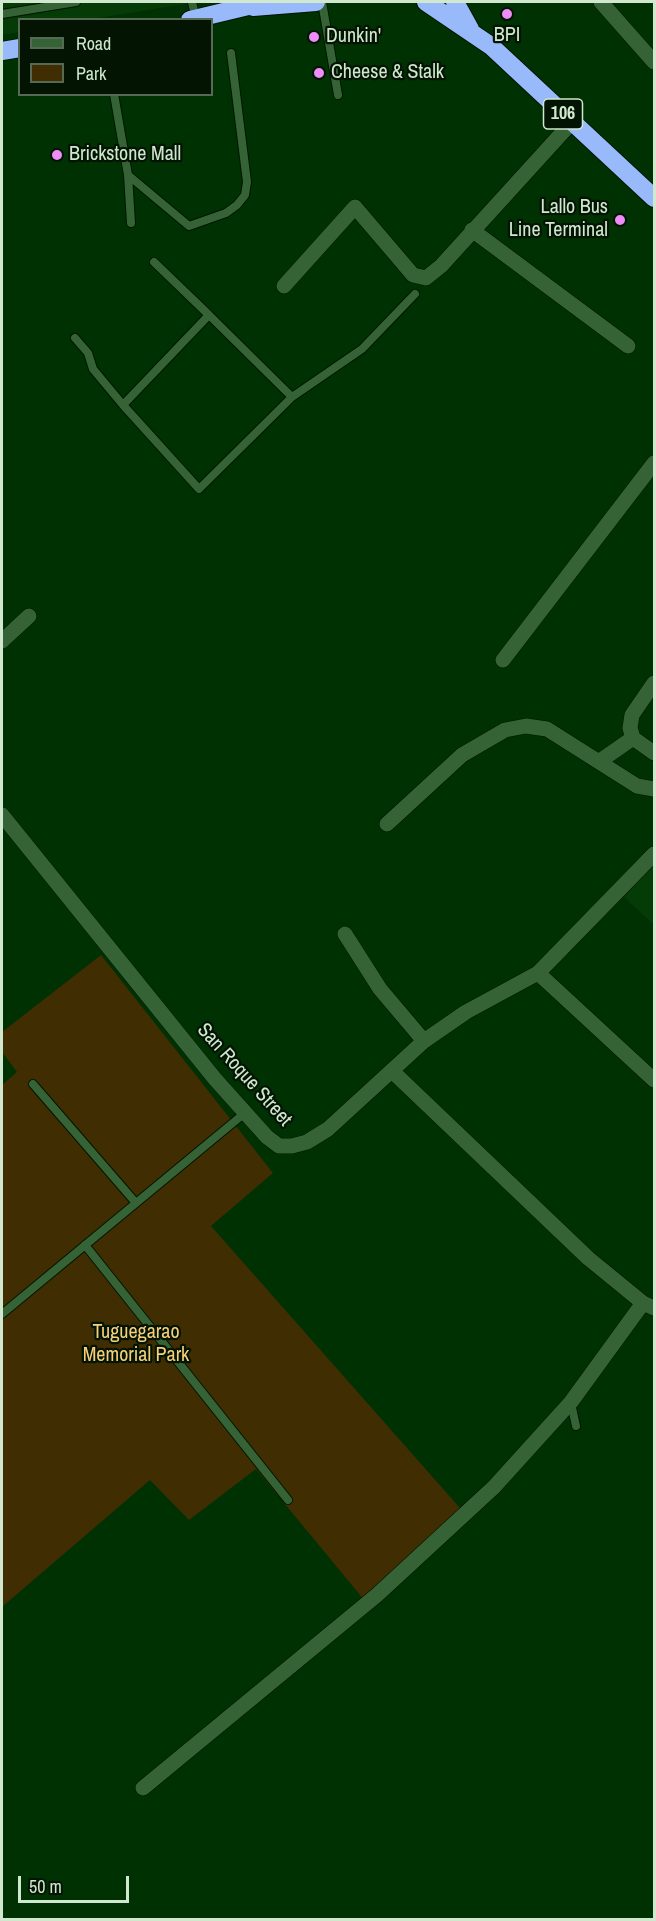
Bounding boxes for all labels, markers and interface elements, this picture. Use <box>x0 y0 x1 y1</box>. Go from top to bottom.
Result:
marker: BPI <box>500 7 514 21</box>
legend <box>18 18 213 96</box>
place label: BPI <box>494 24 520 48</box>
place label: Dunkin' <box>326 25 381 49</box>
marker: Dunkin' <box>307 30 321 44</box>
text: Road <box>76 31 111 56</box>
text: Park <box>76 61 106 86</box>
place label: Cheese & Stalk <box>331 61 444 85</box>
marker: Cheese & Stalk <box>312 66 326 80</box>
road number: 106 <box>544 99 582 129</box>
place label: Brickstone Mall <box>69 143 181 167</box>
marker: Brickstone Mall <box>50 148 64 162</box>
place label: Lallo Bus Line Terminal <box>509 196 608 243</box>
marker: Lallo Bus Line Terminal <box>613 213 627 227</box>
street label: San Roque Street <box>191 1019 297 1131</box>
park label: Tuguegarao Memorial Park <box>83 1321 189 1368</box>
scale bar <box>21 1864 132 1902</box>
text: 50 m <box>29 1874 62 1899</box>

